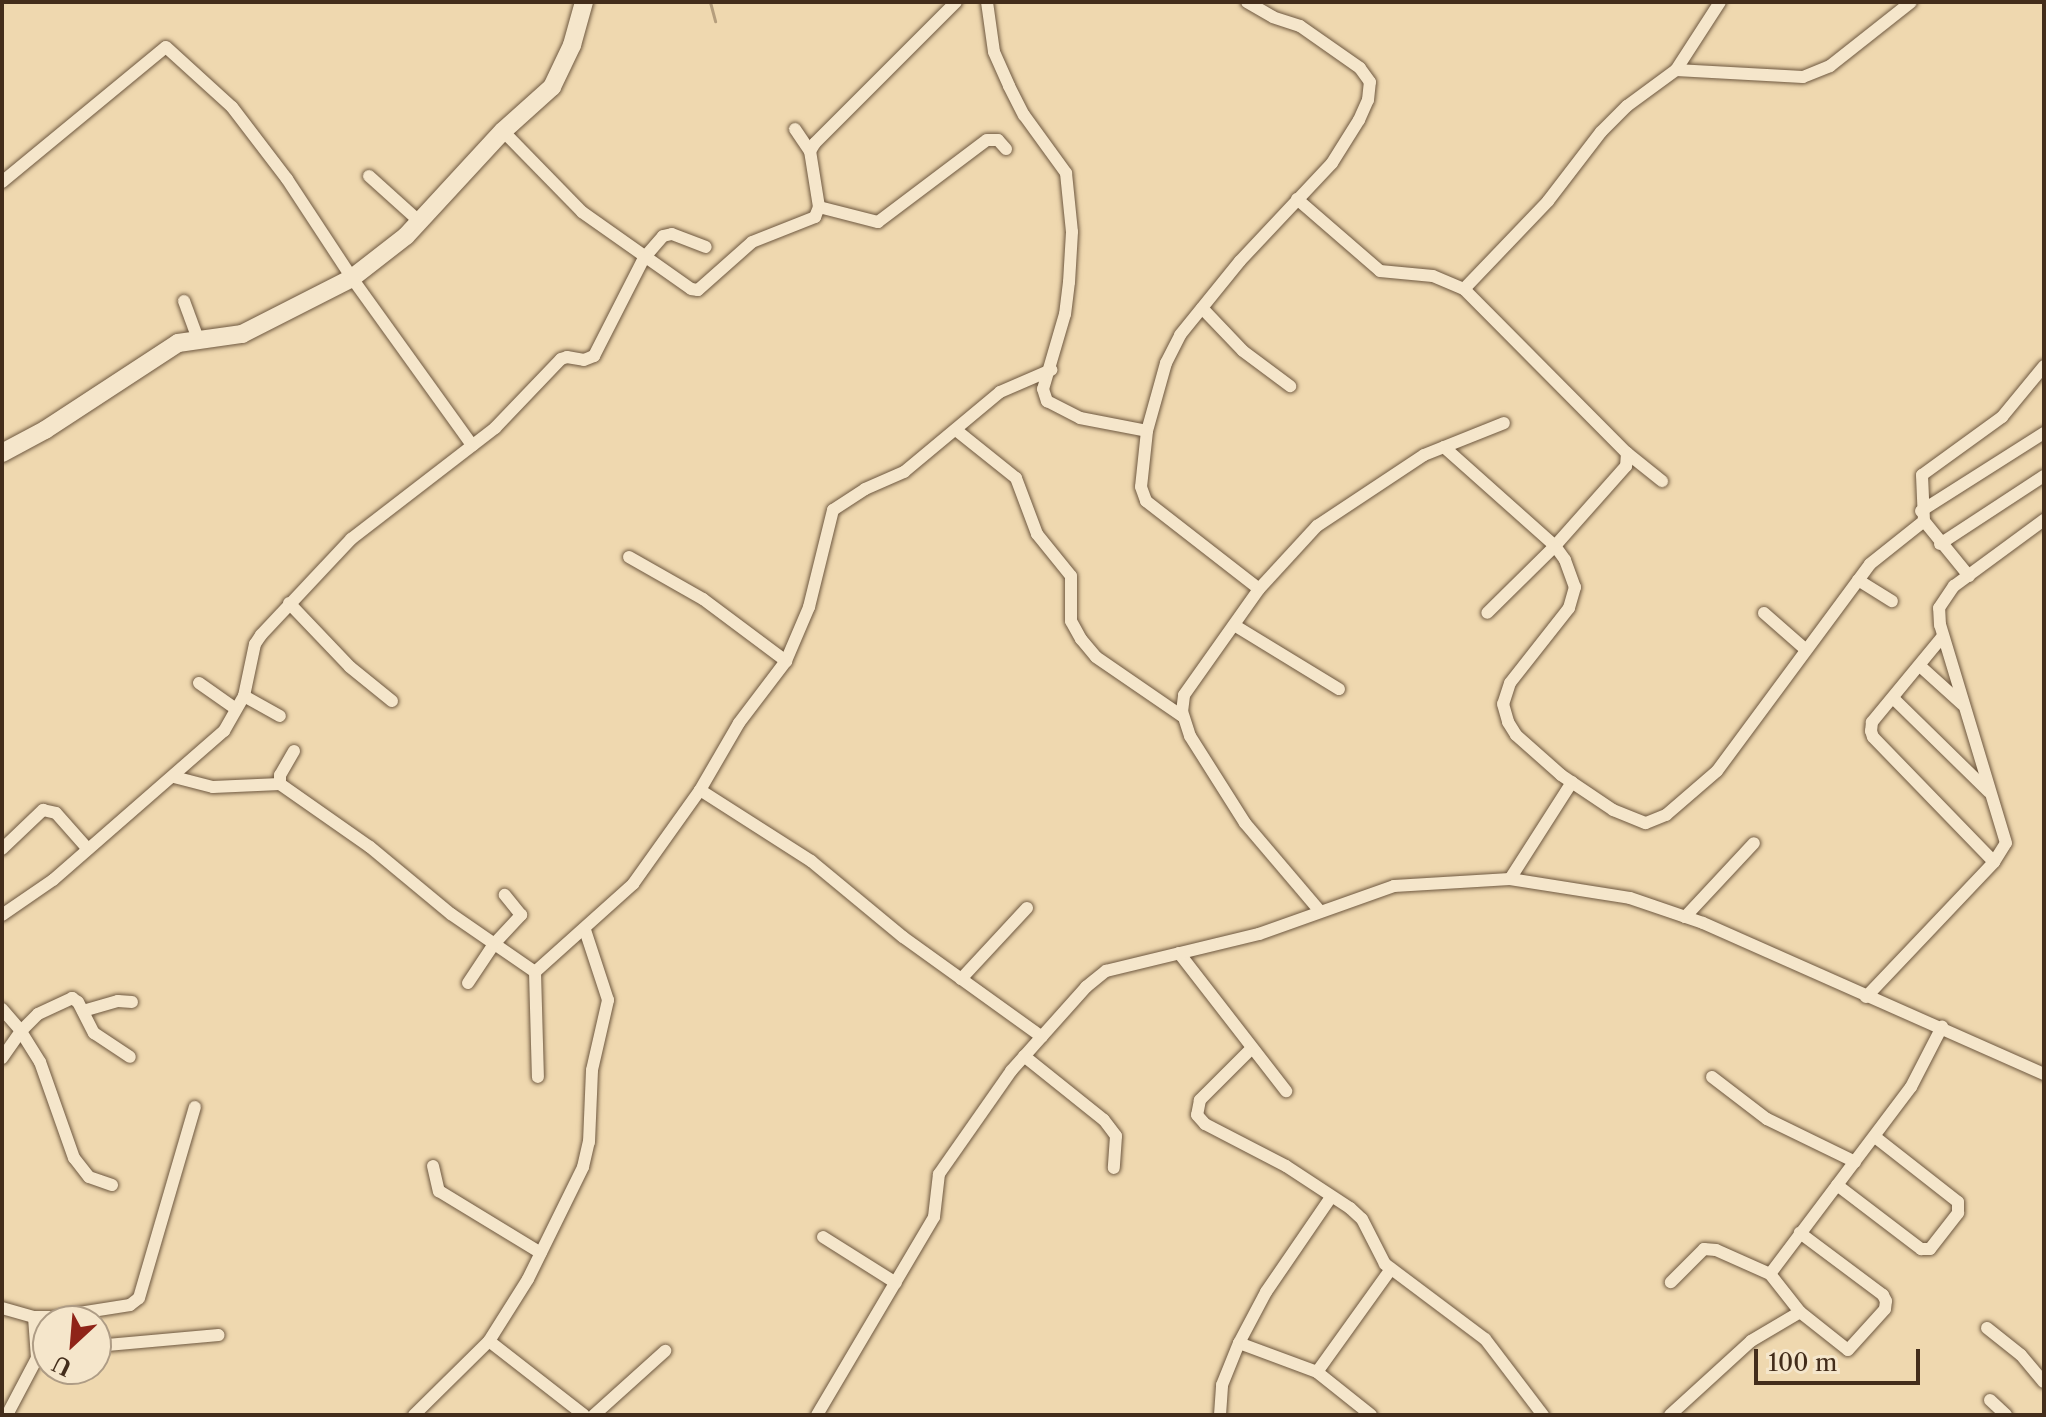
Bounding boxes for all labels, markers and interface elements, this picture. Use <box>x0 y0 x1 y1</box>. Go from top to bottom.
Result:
north arrow <box>32 1305 112 1385</box>
scale bar <box>1758 1333 1924 1383</box>
text: 100 m <box>1768 1348 1837 1377</box>
text: U <box>48 1349 76 1381</box>

